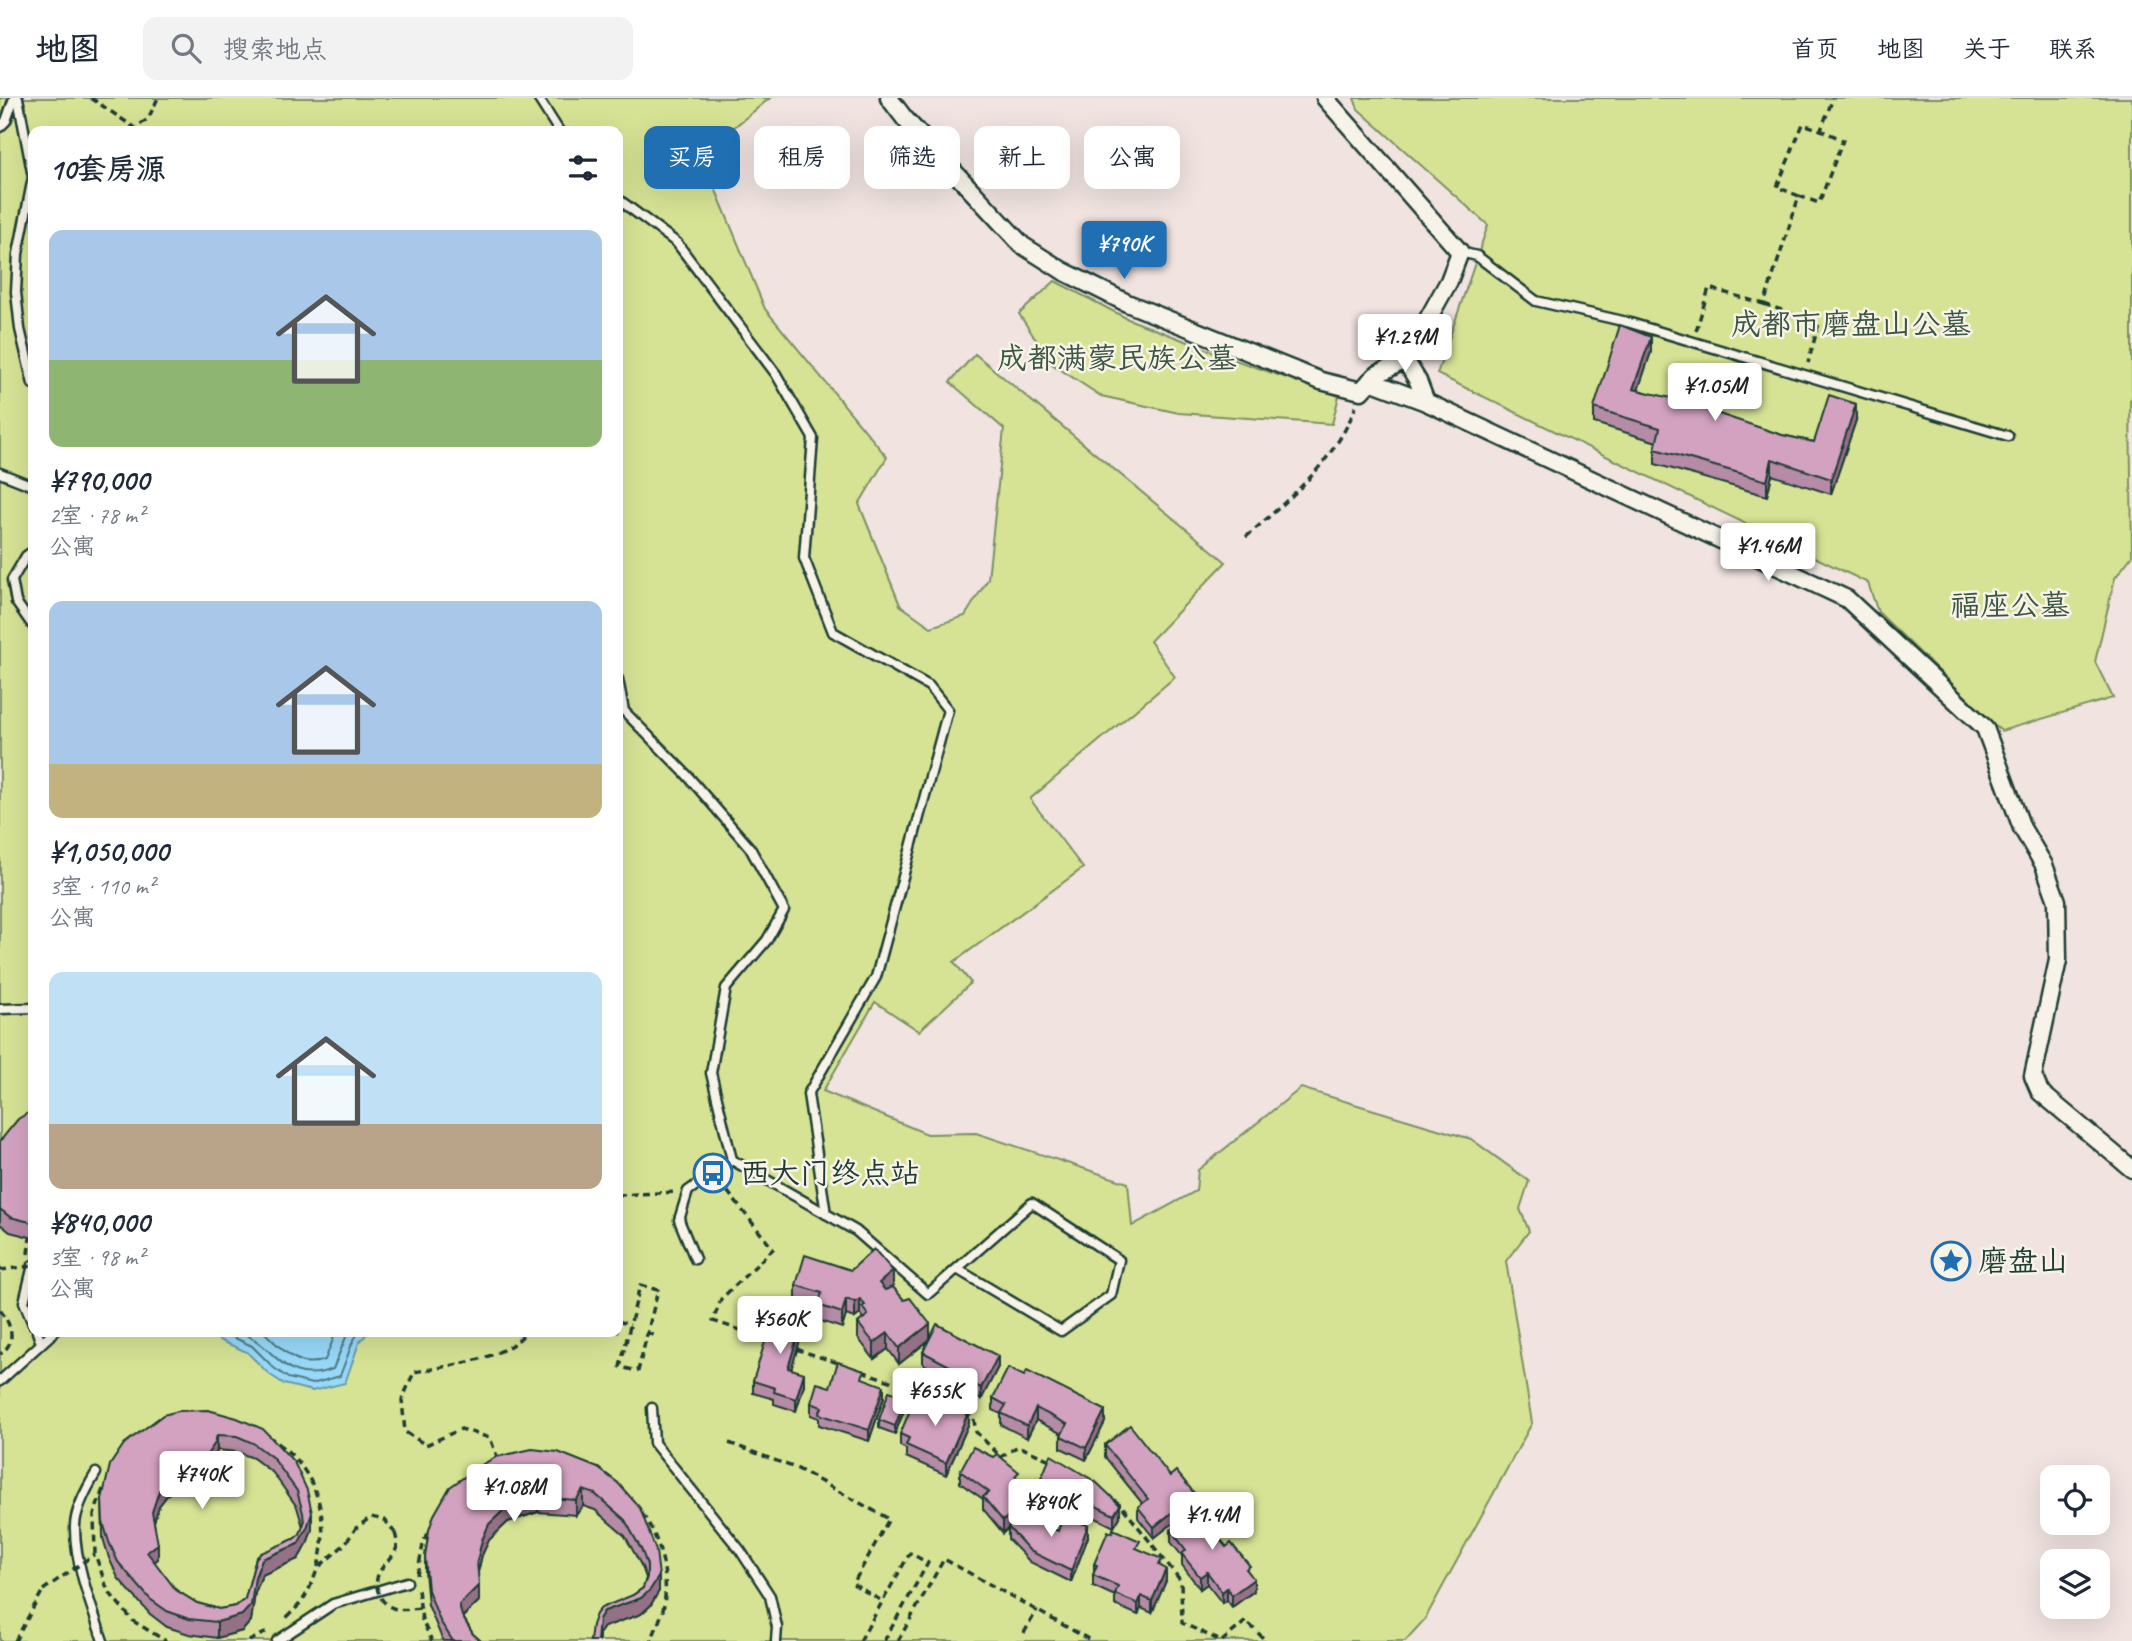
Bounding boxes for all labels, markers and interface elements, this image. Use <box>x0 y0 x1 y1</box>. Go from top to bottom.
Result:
search box <box>143 17 633 80</box>
text: 地图 <box>35 28 101 70</box>
icon: search <box>167 29 205 67</box>
text: 搜索地点 <box>223 33 327 66</box>
text: 首页 <box>1791 34 1839 64</box>
text: 地图 <box>1877 34 1925 64</box>
text: 关于 <box>1963 34 2011 64</box>
text: 联系 <box>2049 34 2097 64</box>
chip: 买房 <box>644 126 740 189</box>
chip: 租房 <box>754 126 850 189</box>
chip: 筛选 <box>864 126 960 189</box>
chip: 新上 <box>974 126 1070 189</box>
chip: 公寓 <box>1084 126 1180 189</box>
icon: filters <box>564 149 602 187</box>
text: 10套房源 <box>49 150 166 188</box>
pin: ¥790K <box>1075 222 1173 281</box>
text: ¥790K <box>1098 229 1150 258</box>
icon: home <box>263 276 389 402</box>
park label: 成都市磨盘山公墓 <box>1731 305 1971 343</box>
pin: ¥1.29M <box>1348 314 1462 374</box>
text: ¥1.29M <box>1374 322 1436 351</box>
park label: 成都满蒙民族公墓 <box>997 339 1237 377</box>
pin: ¥1.05M <box>1658 364 1772 423</box>
text: ¥1.05M <box>1684 371 1746 400</box>
text: ¥790,000 <box>49 461 149 499</box>
text: 2室 · 78 m² <box>49 501 144 530</box>
pin: ¥1.46M <box>1711 524 1825 583</box>
text: ¥1.46M <box>1736 531 1800 560</box>
text: 公寓 <box>49 532 95 561</box>
park label: 福座公墓 <box>1950 586 2070 624</box>
icon: home <box>263 647 389 773</box>
text: ¥1,050,000 <box>49 832 168 870</box>
text: 3室 · 110 m² <box>49 872 155 901</box>
text: 公寓 <box>49 903 95 932</box>
icon: home <box>263 1018 389 1144</box>
bus stop icon: 西大门终点站 <box>692 1152 734 1194</box>
place label: 西大门终点站 <box>740 1154 920 1192</box>
text: ¥840,000 <box>49 1203 149 1241</box>
place icon: 磨盘山 <box>1930 1240 1972 1282</box>
place label: 磨盘山 <box>1978 1242 2068 1280</box>
text: 3室 · 98 m² <box>49 1243 144 1272</box>
text: 公寓 <box>49 1274 95 1303</box>
pin: ¥560K <box>731 1296 829 1356</box>
text: ¥560K <box>753 1304 807 1333</box>
pin: ¥655K <box>886 1368 984 1428</box>
text: ¥655K <box>909 1376 961 1405</box>
pin: ¥740K <box>153 1452 251 1511</box>
text: ¥740K <box>176 1459 229 1488</box>
pin: ¥1.08M <box>457 1464 571 1524</box>
map controls <box>2040 1465 2110 1619</box>
button: locate <box>2040 1465 2110 1535</box>
text: ¥1.08M <box>483 1472 545 1501</box>
pin: ¥840K <box>1002 1480 1100 1539</box>
text: ¥840K <box>1024 1487 1078 1516</box>
pin: ¥1.4M <box>1163 1492 1261 1552</box>
text: ¥1.4M <box>1186 1500 1238 1529</box>
button: layers <box>2040 1549 2110 1619</box>

